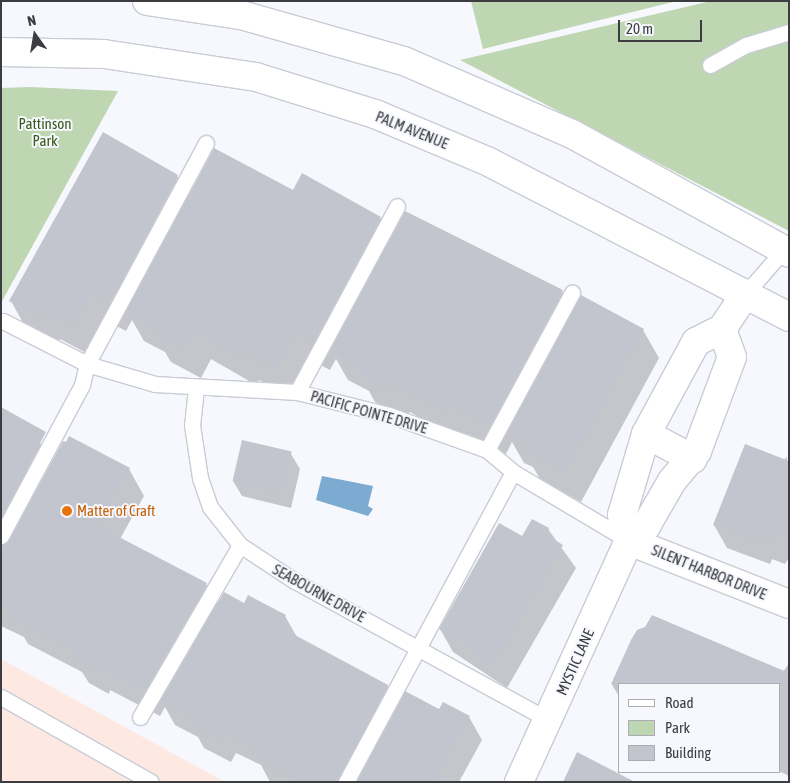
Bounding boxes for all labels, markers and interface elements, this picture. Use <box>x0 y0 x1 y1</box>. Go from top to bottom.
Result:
north arrow <box>10 10 60 60</box>
scale bar <box>620 10 704 42</box>
text: N <box>26 12 37 29</box>
text: 20 m <box>626 20 653 37</box>
street label: PALM AVENUE <box>373 107 451 153</box>
park label: Pattinson Park <box>18 114 72 149</box>
street label: PACIFIC POINTE DRIVE <box>309 387 429 437</box>
place label: Matter of Craft <box>77 502 155 520</box>
marker: Matter of Craft <box>61 505 73 517</box>
street label: SILENT HARBOR DRIVE <box>649 541 769 603</box>
street label: SEABOURNE DRIVE <box>270 560 368 626</box>
street label: MYSTIC LANE <box>552 626 598 698</box>
legend <box>618 683 780 773</box>
text: Road <box>665 694 694 711</box>
text: Park <box>665 719 690 736</box>
text: Building <box>665 744 711 761</box>

